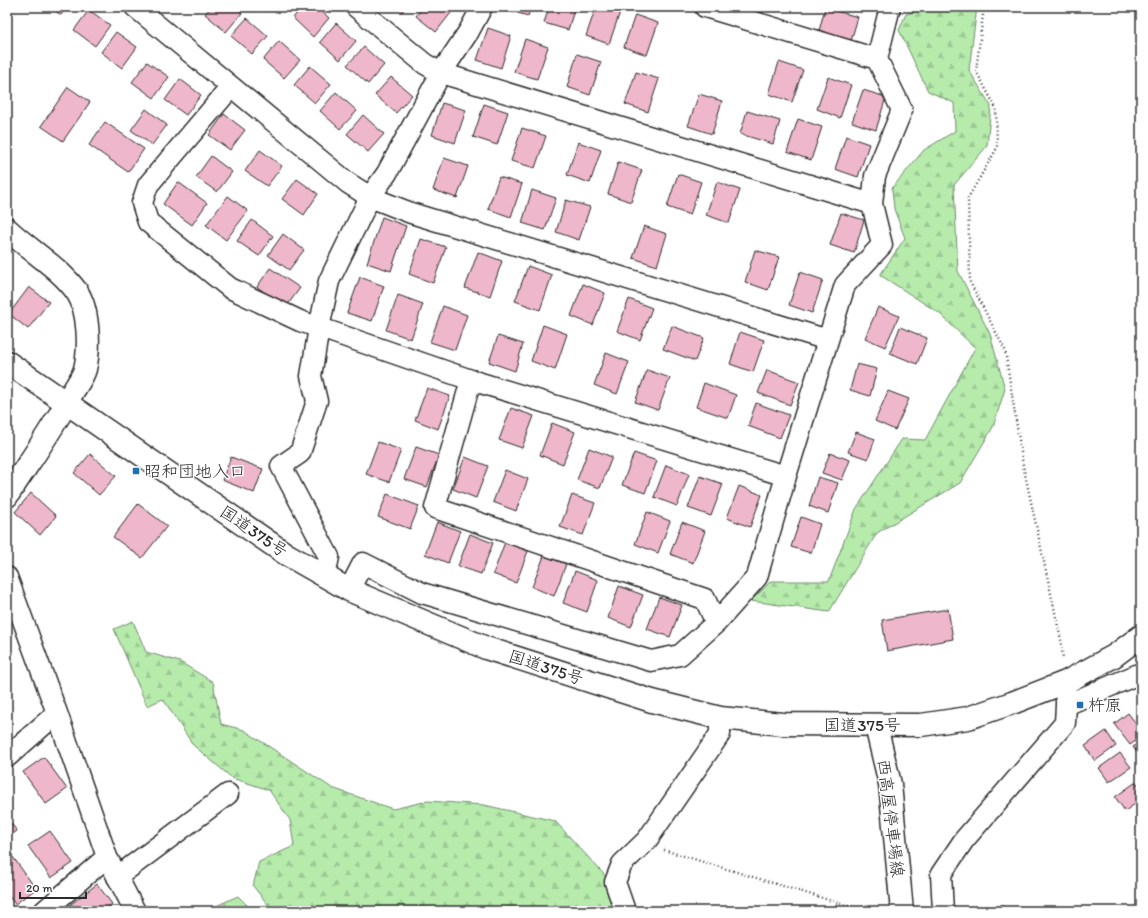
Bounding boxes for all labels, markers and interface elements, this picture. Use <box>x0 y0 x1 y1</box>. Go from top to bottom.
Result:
place label: 昭和団地入口 <box>144 461 246 481</box>
marker: 昭和団地入口 <box>131 466 141 476</box>
street label: 国道375号 <box>216 501 292 561</box>
street label: 国道375号 <box>506 645 586 689</box>
place label: 杵原 <box>1088 695 1122 715</box>
marker: 杵原 <box>1075 700 1085 710</box>
street label: 国道375号 <box>823 715 901 735</box>
street label: 西高屋停車場線 <box>874 758 908 878</box>
scale bar <box>20 874 86 900</box>
text: 20 m <box>26 881 53 895</box>

